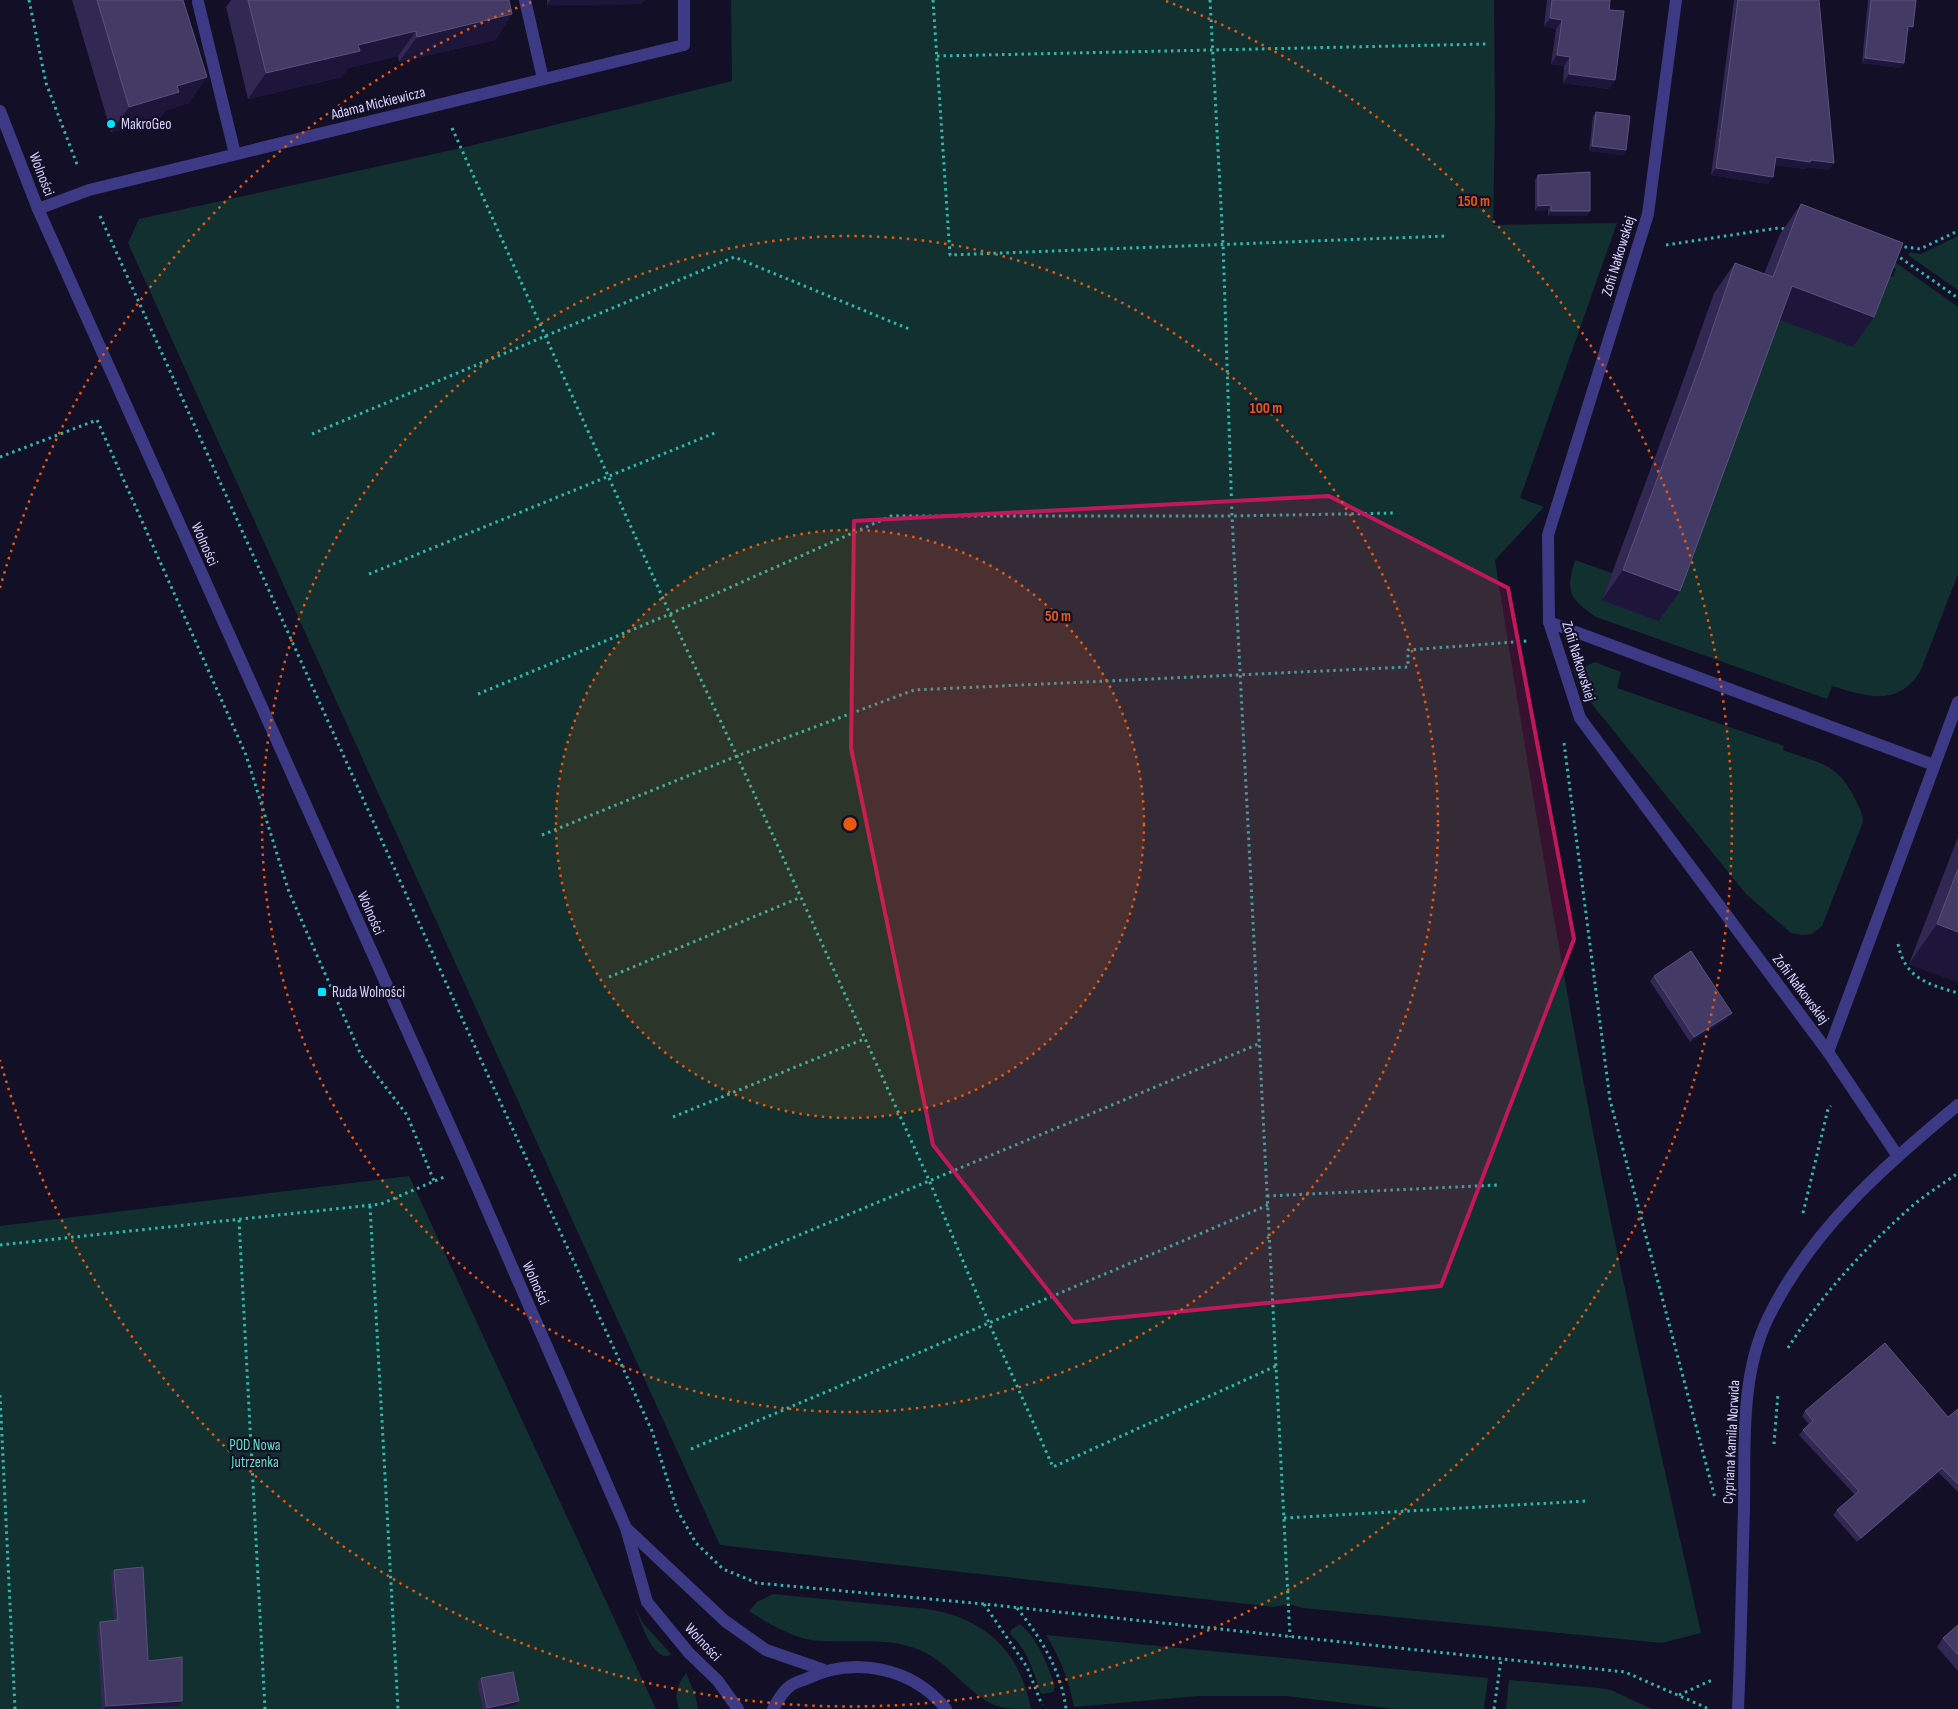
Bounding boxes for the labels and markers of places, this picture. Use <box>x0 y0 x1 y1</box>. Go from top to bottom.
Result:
place label: MakroGeo <box>121 115 171 134</box>
marker: MakroGeo <box>105 118 117 130</box>
centre of rings <box>841 815 859 833</box>
place label: Ruda Wolności <box>332 983 405 1002</box>
marker: Ruda Wolności <box>316 986 328 998</box>

